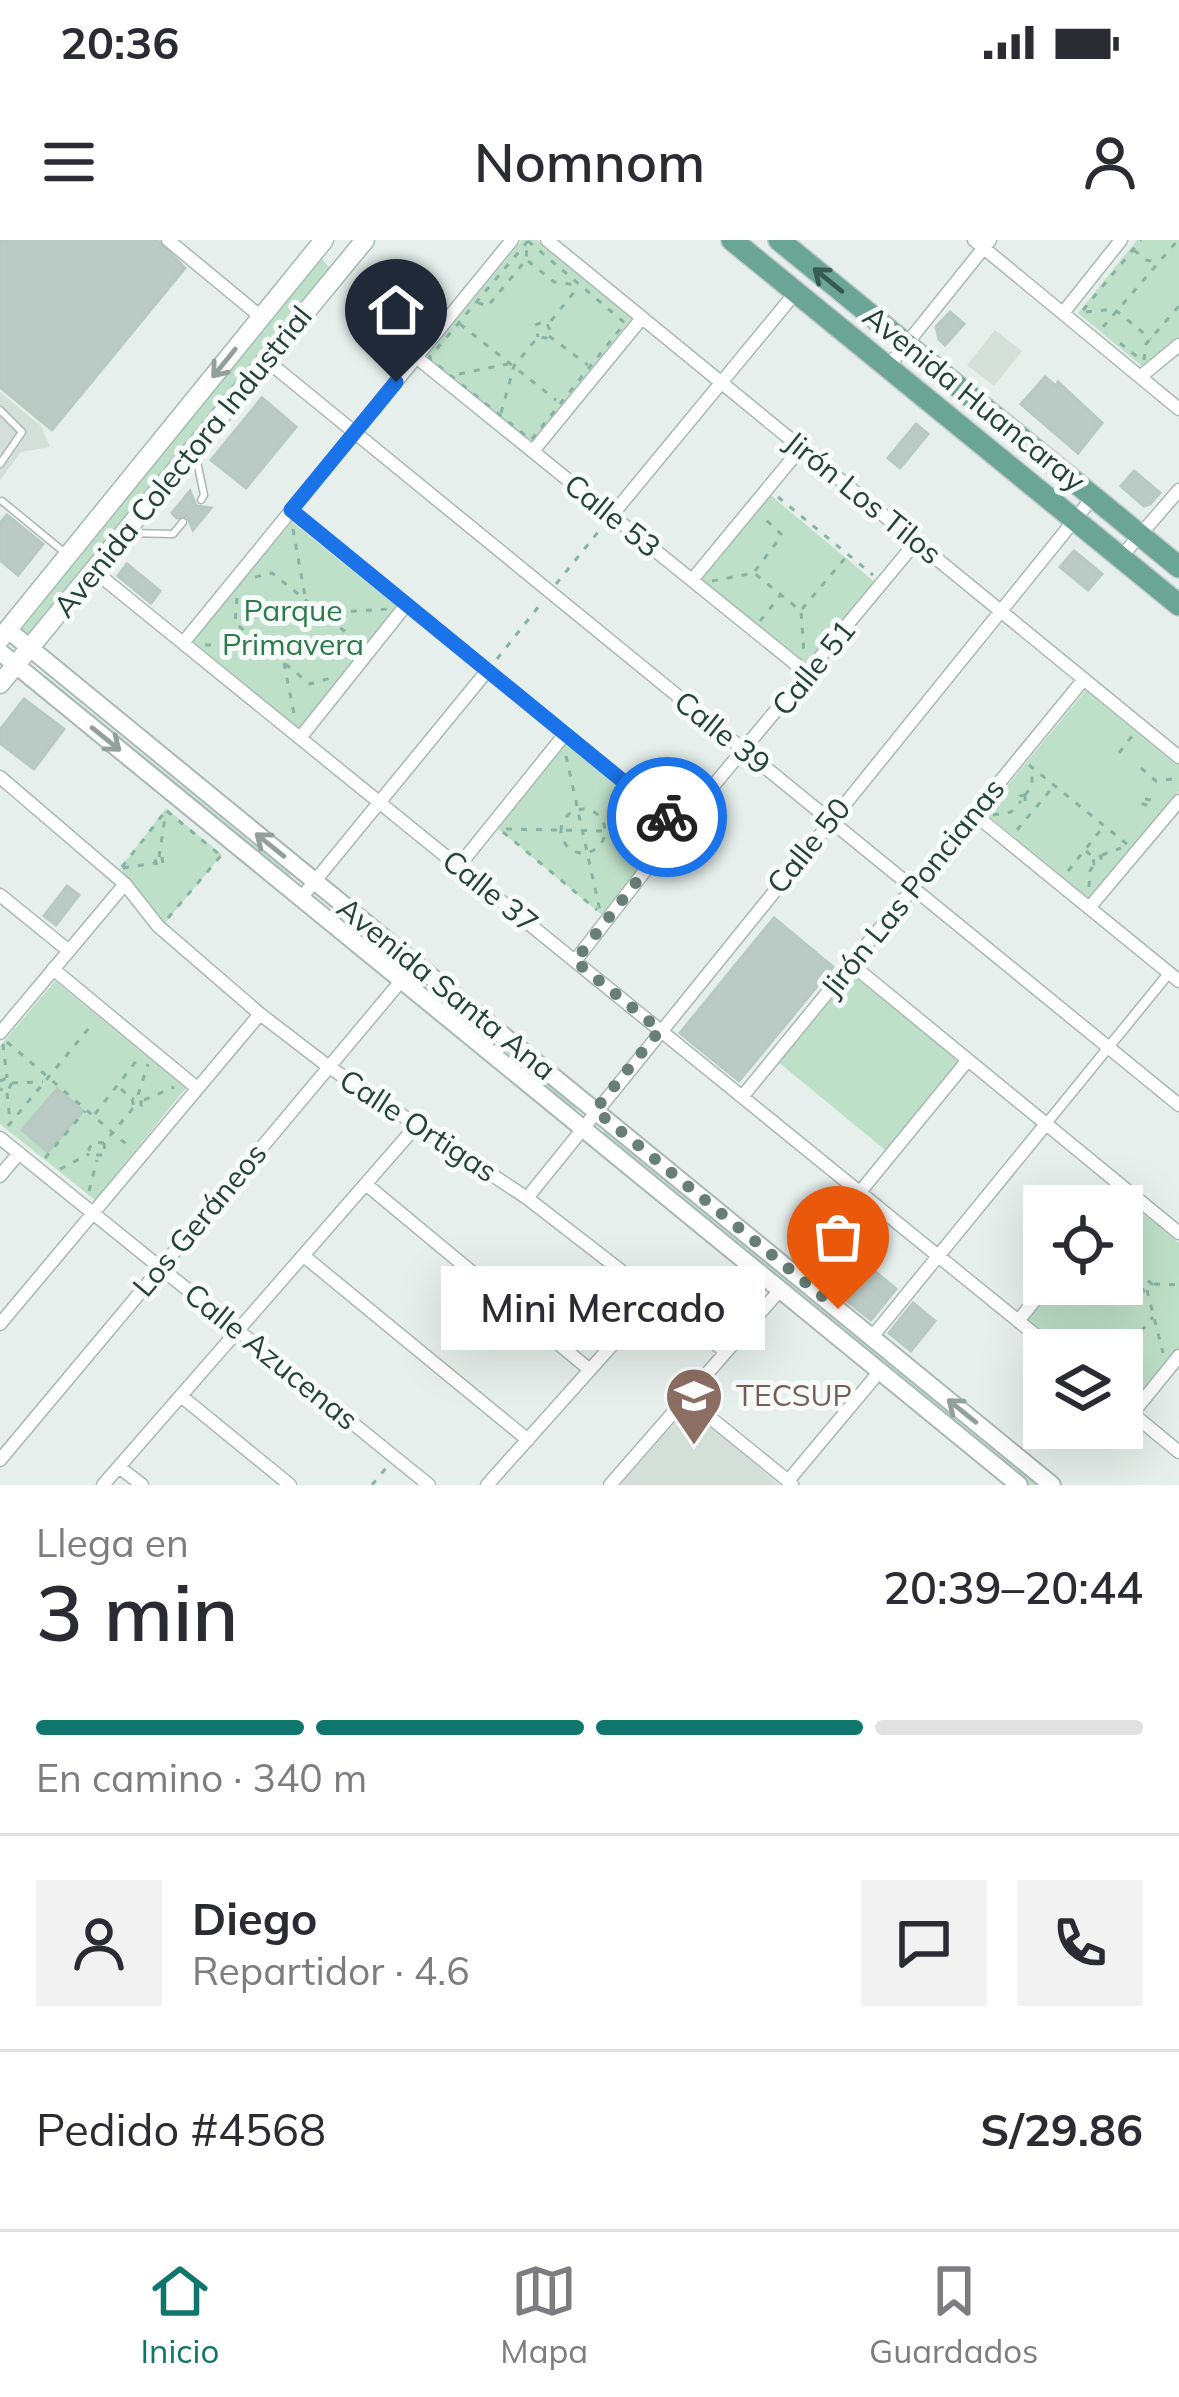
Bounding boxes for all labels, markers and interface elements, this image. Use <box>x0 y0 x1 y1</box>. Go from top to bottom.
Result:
text: 20:36 <box>60 14 179 70</box>
text: Nomnom <box>474 128 705 196</box>
icon: menu <box>36 129 102 195</box>
icon: person <box>1077 129 1143 195</box>
pin <box>345 259 447 382</box>
one-way arrow <box>813 267 844 294</box>
icon: home <box>363 277 429 343</box>
street label: Avenida Huancaray <box>856 297 1093 500</box>
street label: Avenida Colectora Industrial <box>45 298 320 625</box>
one-way arrow <box>211 347 238 379</box>
street label: Jirón Los Tilos <box>778 422 950 572</box>
street label: Calle 53 <box>557 465 668 565</box>
park label: Parque Primavera <box>222 591 364 663</box>
street label: Calle 51 <box>763 612 863 723</box>
street label: Calle 39 <box>667 682 778 782</box>
one-way arrow <box>90 725 121 752</box>
courier <box>607 757 727 877</box>
street label: Jirón Las Poncianas <box>812 770 1012 1005</box>
icon: bike <box>634 784 700 850</box>
street label: Calle 50 <box>758 790 858 901</box>
one-way arrow <box>255 832 286 859</box>
street label: Calle 37 <box>435 841 546 941</box>
street label: Avenida Santa Ana <box>330 888 564 1088</box>
street label: Calle Ortigas <box>333 1060 504 1190</box>
street label: Los Geráneos <box>124 1135 275 1304</box>
map controls <box>1023 1185 1143 1449</box>
button: locate <box>1023 1185 1143 1305</box>
pin <box>787 1186 889 1309</box>
icon: bag <box>805 1204 871 1270</box>
callout: Mini Mercado <box>442 1267 766 1351</box>
street label: Calle Azucenas <box>177 1275 366 1438</box>
text: Mini Mercado <box>480 1283 726 1332</box>
button: layers <box>1023 1329 1143 1449</box>
school or university icon: TECSUP <box>663 1365 725 1447</box>
place label: TECSUP <box>736 1376 852 1414</box>
one-way arrow <box>947 1398 978 1425</box>
text: Llega en <box>36 1518 189 1567</box>
text: 20:39–20:44 <box>883 1559 1143 1615</box>
text: 3 min <box>36 1563 239 1661</box>
text: En camino · 340 m <box>36 1753 367 1802</box>
button: person <box>36 1880 162 2006</box>
button: chat <box>861 1880 987 2006</box>
button: phone <box>1017 1880 1143 2006</box>
text: Diego <box>192 1890 317 1946</box>
text: Repartidor · 4.6 <box>192 1946 470 1995</box>
text: Pedido #4568 <box>36 2101 326 2157</box>
text: S/29.86 <box>980 2101 1143 2157</box>
tab: Inicio <box>141 2258 219 2371</box>
tab: Mapa <box>500 2258 588 2371</box>
tab: Guardados <box>869 2258 1038 2371</box>

